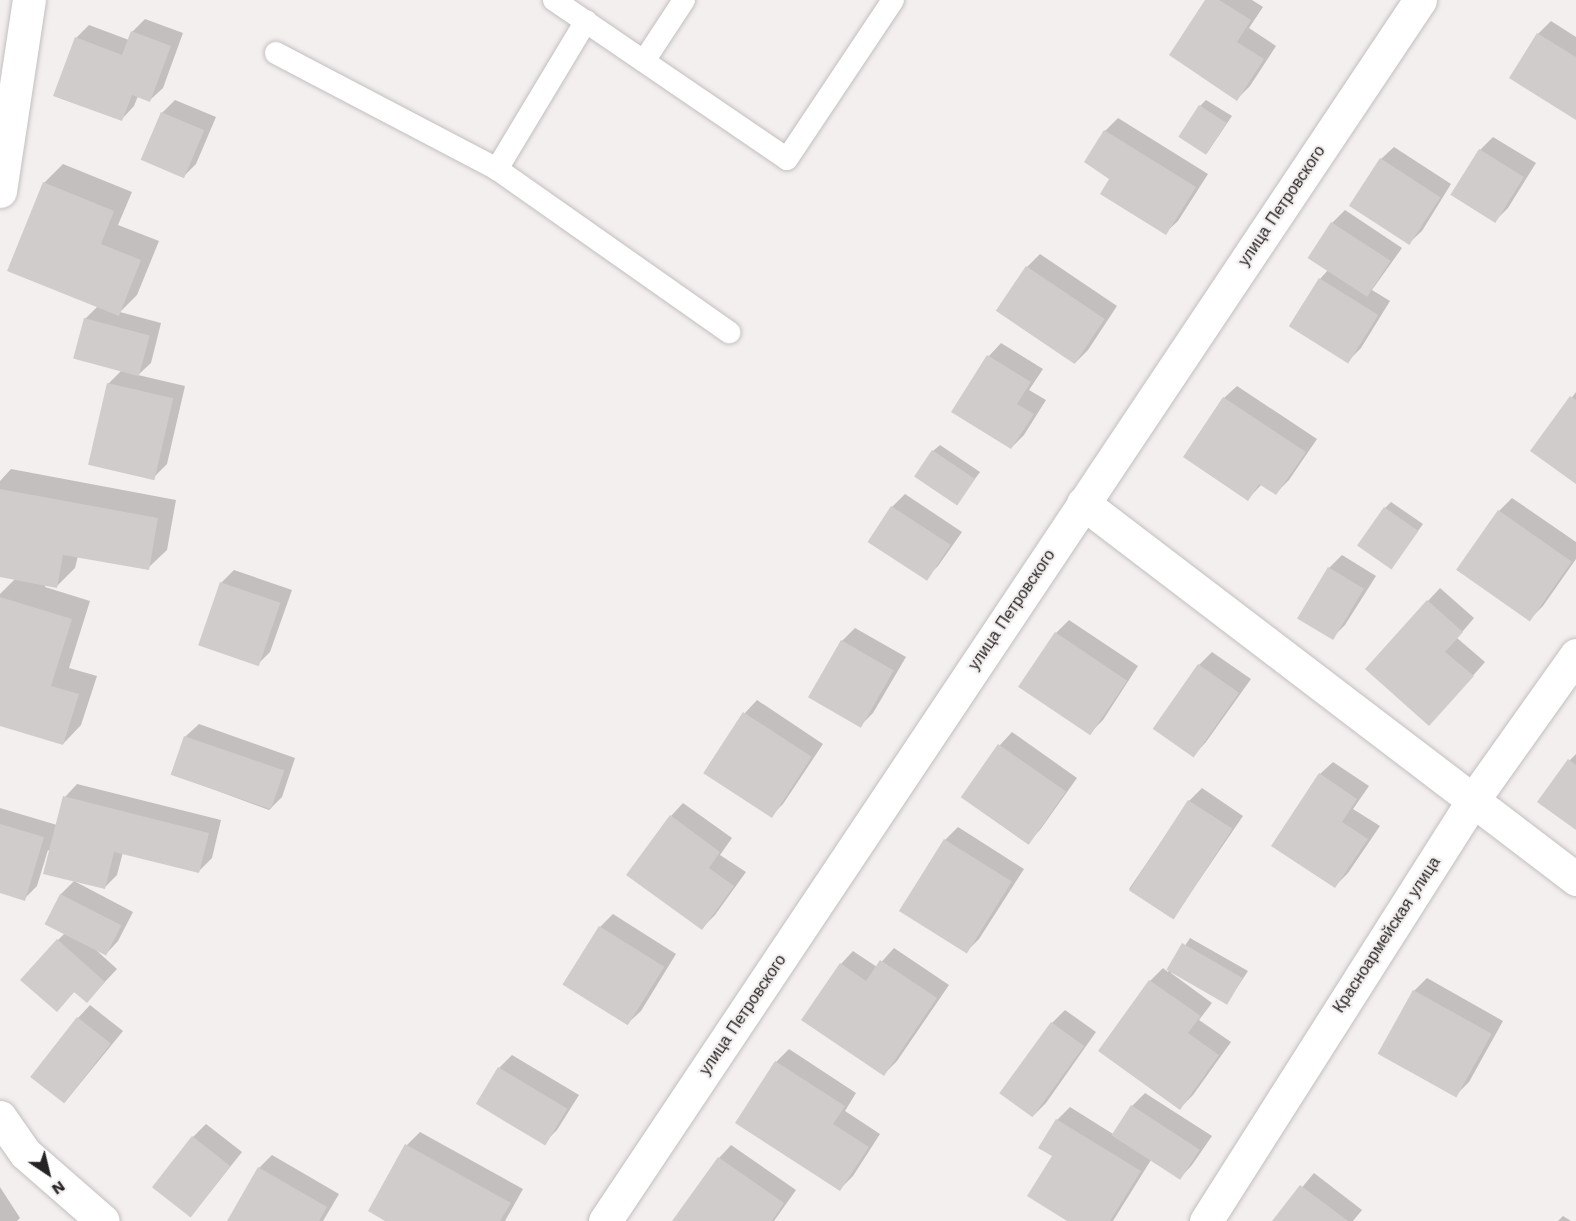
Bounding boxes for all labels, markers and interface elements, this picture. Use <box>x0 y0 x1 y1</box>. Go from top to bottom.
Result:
street label: улица Петровского <box>1235 142 1329 270</box>
street label: улица Петровского <box>965 546 1059 674</box>
street label: Красноармейская улица <box>1329 854 1445 1016</box>
street label: улица Петровского <box>696 951 790 1079</box>
north arrow <box>18 1143 78 1203</box>
text: N <box>48 1177 69 1199</box>

